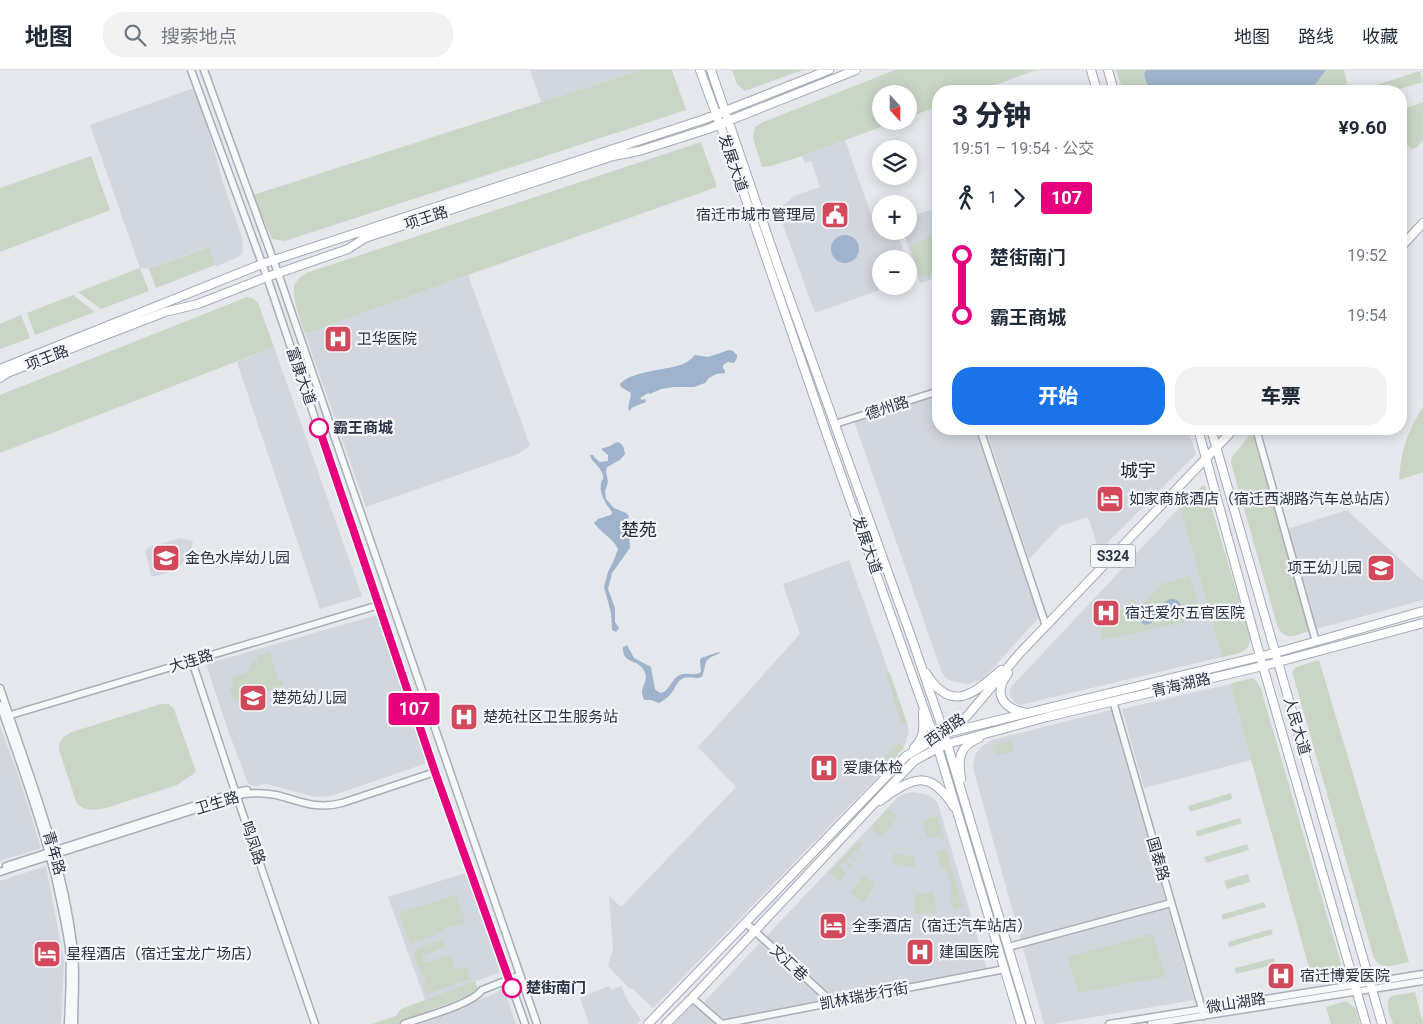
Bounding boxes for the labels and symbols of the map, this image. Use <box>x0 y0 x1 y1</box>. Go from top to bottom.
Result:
north arrow <box>872 85 918 130</box>
street label: 发展大道 <box>715 132 751 194</box>
public building icon: 宿迁市城市管理局 <box>820 200 850 230</box>
street label: 项王路 <box>402 202 450 234</box>
place label: 宿迁市城市管理局 <box>696 206 816 224</box>
hospital icon: 卫华医院 <box>323 324 353 354</box>
place label: 卫华医院 <box>357 330 417 348</box>
street label: 项王路 <box>23 342 71 374</box>
street label: 富康大道 <box>283 345 319 407</box>
street label: 德州路 <box>863 392 911 424</box>
marker: 霸王商城 <box>309 418 329 438</box>
place label: 霸王商城 <box>333 419 393 437</box>
district label: 城宇 <box>1120 460 1156 481</box>
hotel icon: 如家商旅酒店（宿迁西湖路汽车总站店） <box>1095 484 1125 514</box>
place label: 如家商旅酒店（宿迁西湖路汽车总站店） <box>1129 490 1399 508</box>
street label: 发展大道 <box>849 514 885 576</box>
district label: 楚苑 <box>621 519 657 540</box>
school or university icon: 金色水岸幼儿园 <box>151 543 181 573</box>
road number: S324 <box>1090 544 1136 568</box>
place label: 金色水岸幼儿园 <box>185 549 290 567</box>
school or university icon: 项王幼儿园 <box>1366 553 1396 583</box>
place label: 项王幼儿园 <box>1287 559 1362 577</box>
hospital icon: 宿迁爱尔五官医院 <box>1091 598 1121 628</box>
place label: 宿迁爱尔五官医院 <box>1125 604 1245 622</box>
street label: 大连路 <box>167 646 215 676</box>
street label: 青海湖路 <box>1150 669 1212 701</box>
school or university icon: 楚苑幼儿园 <box>238 683 268 713</box>
place label: 楚苑幼儿园 <box>272 689 347 707</box>
line badge: 107 <box>385 693 443 725</box>
street label: 人民大道 <box>1280 695 1314 757</box>
hospital icon: 楚苑社区卫生服务站 <box>449 702 479 732</box>
place label: 楚苑社区卫生服务站 <box>483 708 618 726</box>
street label: 西湖路 <box>921 710 969 750</box>
hospital icon: 爱康体检 <box>809 753 839 783</box>
place label: 爱康体检 <box>843 759 903 777</box>
street label: 卫生路 <box>193 788 241 818</box>
street label: 鸣凤路 <box>237 819 269 867</box>
street label: 青年路 <box>39 829 69 877</box>
street label: 国泰路 <box>1143 835 1173 883</box>
hotel icon: 全季酒店（宿迁汽车站店） <box>818 911 848 941</box>
place label: 全季酒店（宿迁汽车站店） <box>852 917 1032 935</box>
hospital icon: 建国医院 <box>905 937 935 967</box>
hotel icon: 星程酒店（宿迁宝龙广场店） <box>32 939 62 969</box>
street label: 文汇巷 <box>766 941 812 985</box>
place label: 建国医院 <box>939 943 999 961</box>
place label: 星程酒店（宿迁宝龙广场店） <box>66 945 261 963</box>
hospital icon: 宿迁博爱医院 <box>1266 961 1296 991</box>
place label: 宿迁博爱医院 <box>1300 967 1390 985</box>
marker: 楚街南门 <box>502 978 522 998</box>
place label: 楚街南门 <box>526 979 586 997</box>
street label: 凯林瑞步行街 <box>818 979 910 1013</box>
street label: 微山湖路 <box>1205 989 1267 1017</box>

